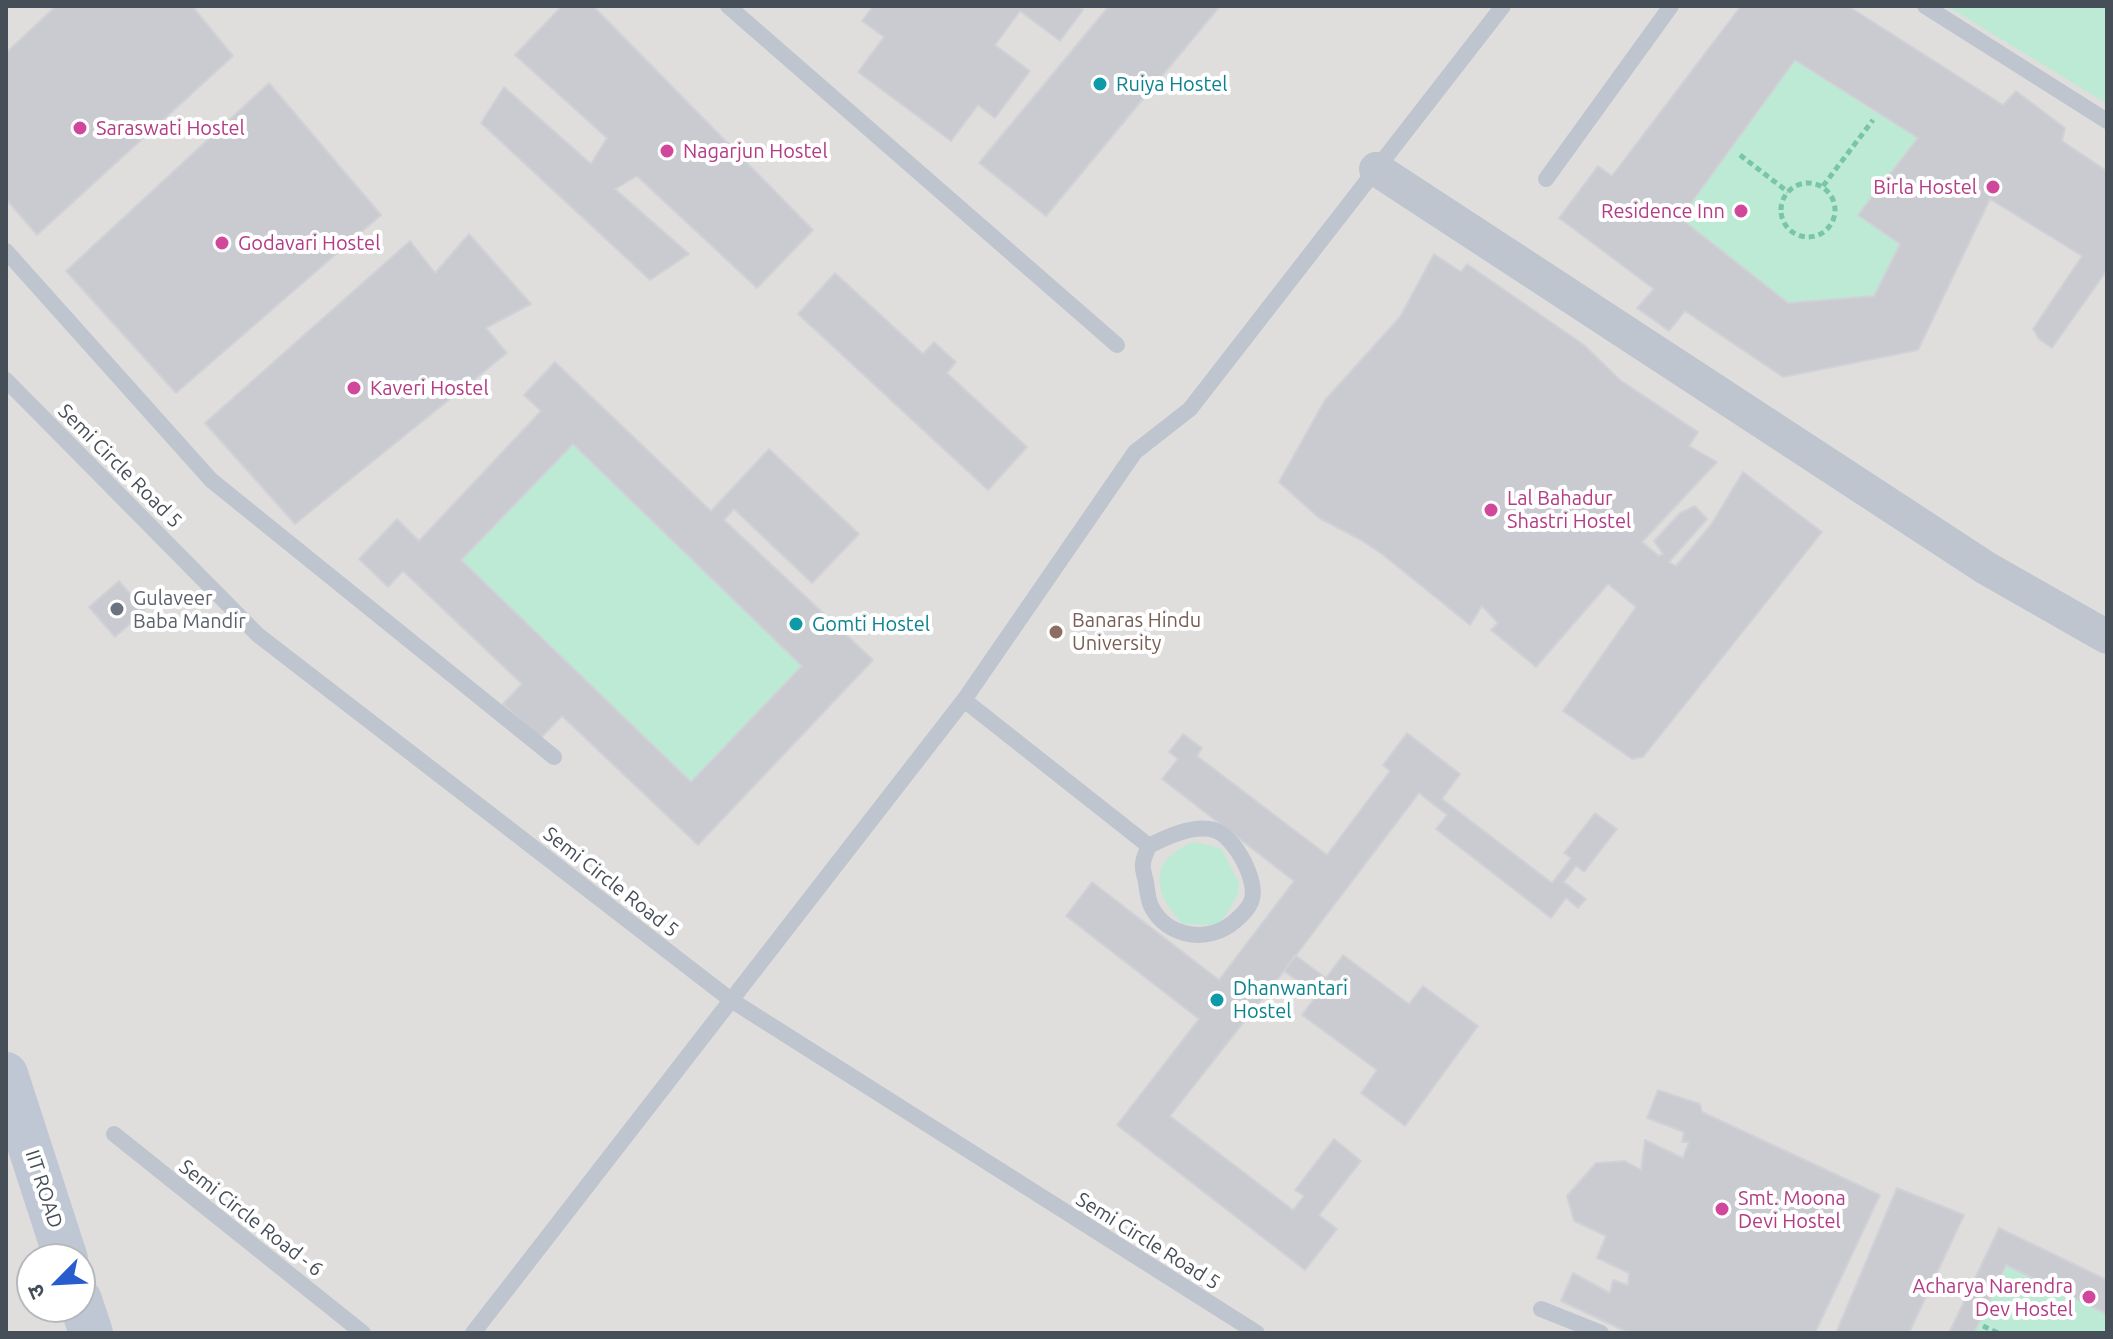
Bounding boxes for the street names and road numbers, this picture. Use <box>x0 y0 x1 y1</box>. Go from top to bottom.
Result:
street label: Semi Circle Road 5 <box>53 399 187 533</box>
street label: Semi Circle Road 5 <box>539 822 683 942</box>
street label: IIT ROAD <box>20 1147 68 1231</box>
street label: Semi Circle Road - 6 <box>175 1155 327 1281</box>
street label: Semi Circle Road 5 <box>1072 1187 1224 1295</box>

